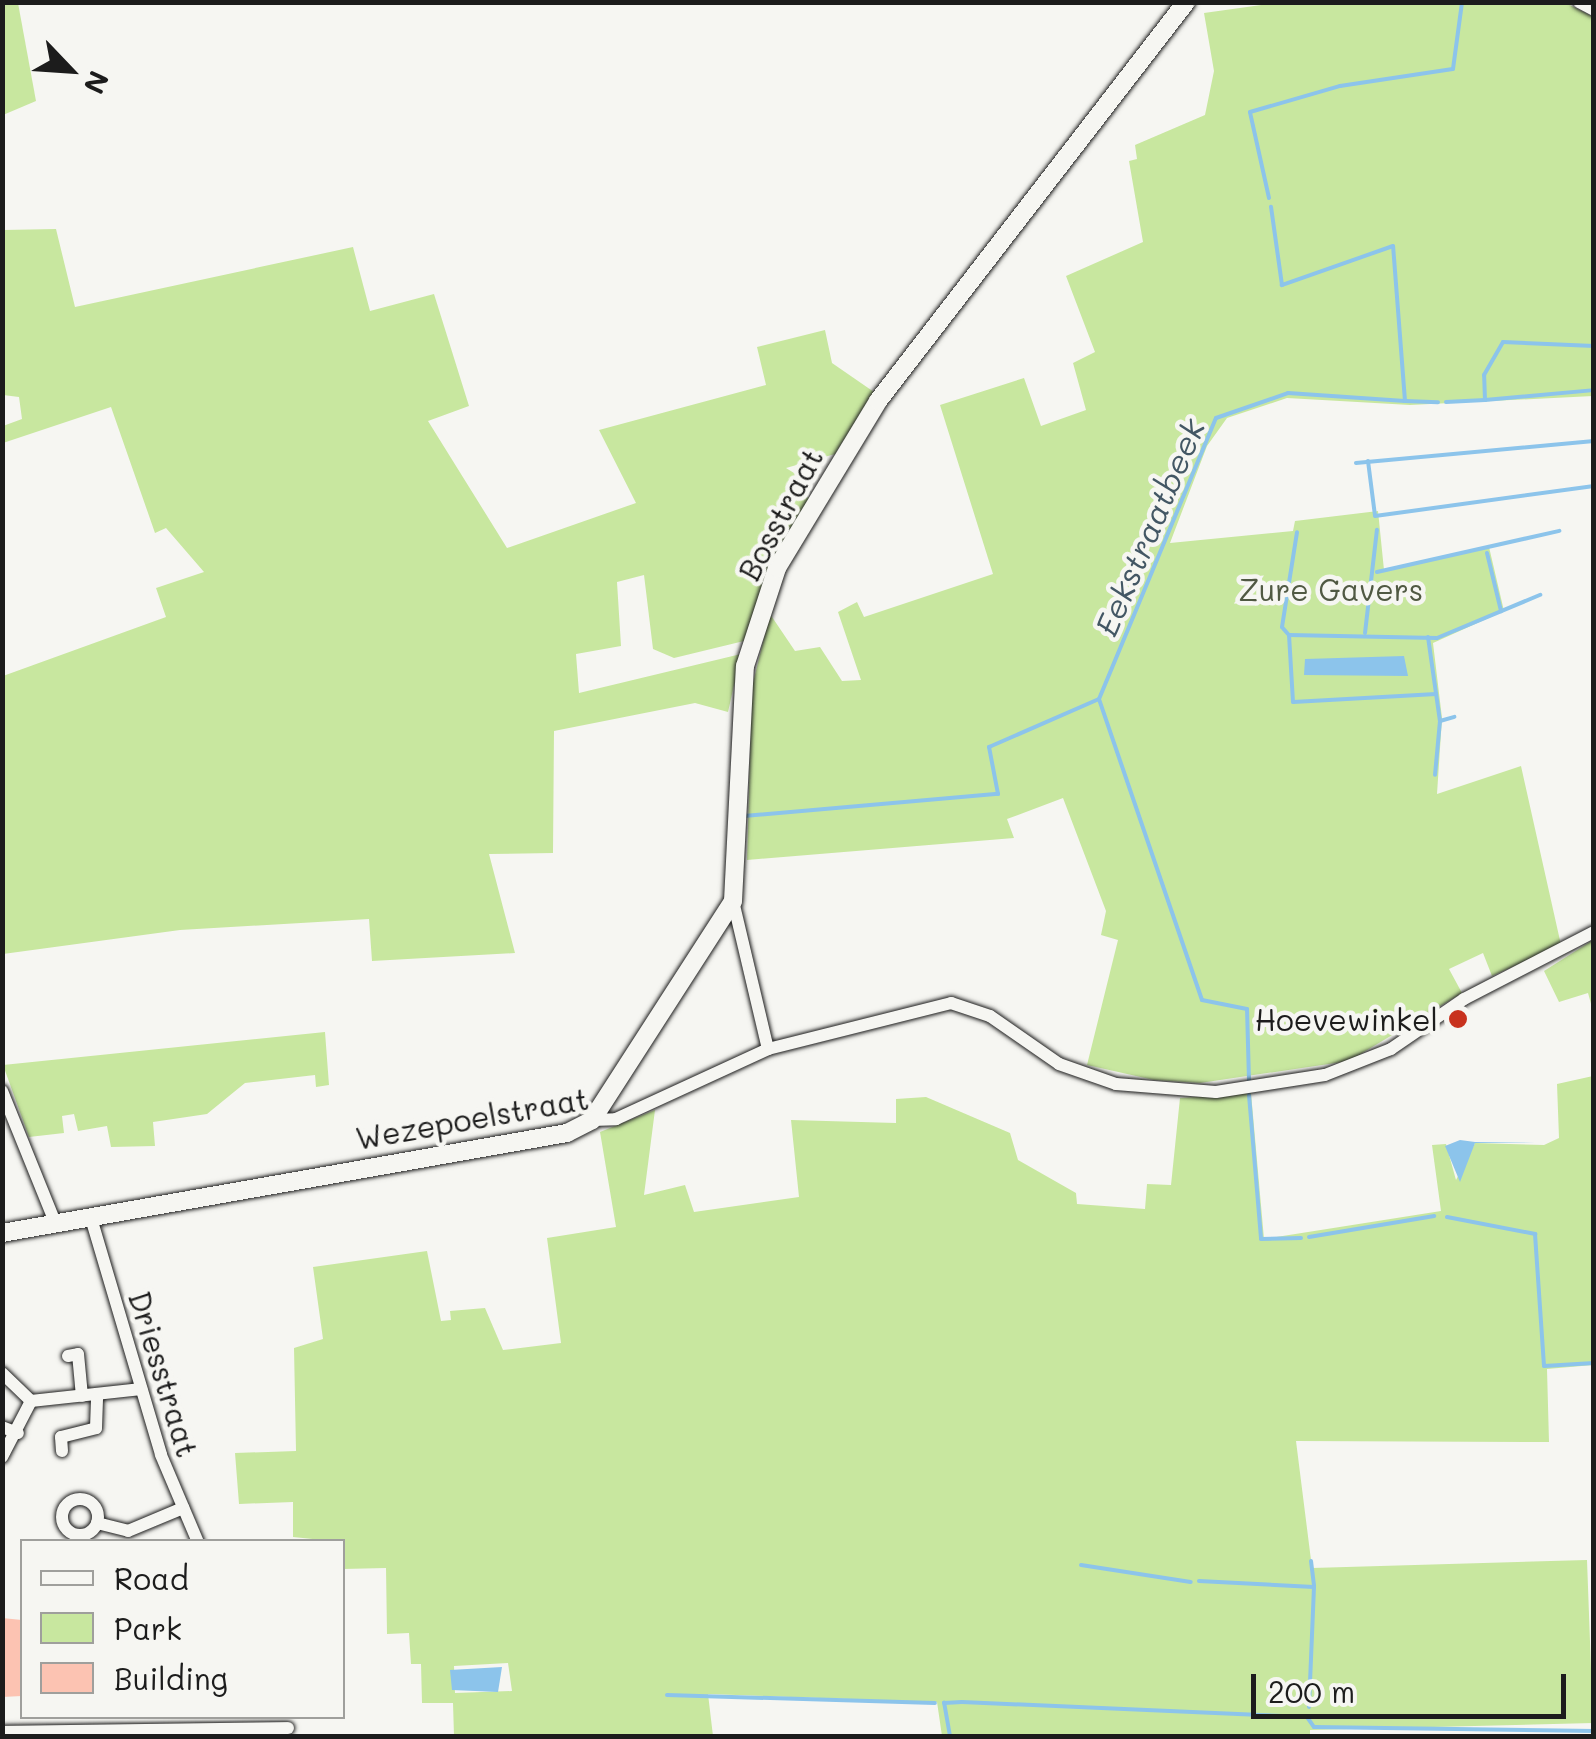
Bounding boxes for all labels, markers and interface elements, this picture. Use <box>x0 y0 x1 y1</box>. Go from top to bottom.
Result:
north arrow <box>20 20 120 120</box>
text: N <box>76 65 118 100</box>
water label: Eekstraatbeek <box>1086 413 1212 641</box>
street label: Bosstraat <box>730 442 830 586</box>
park label: Zure Gavers <box>1239 571 1423 607</box>
place label: Hoevewinkel <box>1255 1001 1438 1037</box>
marker: Hoevewinkel <box>1447 1008 1469 1030</box>
street label: Wezepoelstraat <box>353 1080 591 1156</box>
street label: Driesstraat <box>122 1287 206 1461</box>
legend <box>20 1539 345 1719</box>
text: Road <box>114 1558 189 1598</box>
text: Park <box>114 1608 182 1648</box>
scale bar <box>1256 1654 1571 1716</box>
text: Building <box>114 1658 228 1698</box>
text: 200 m <box>1268 1671 1355 1711</box>

